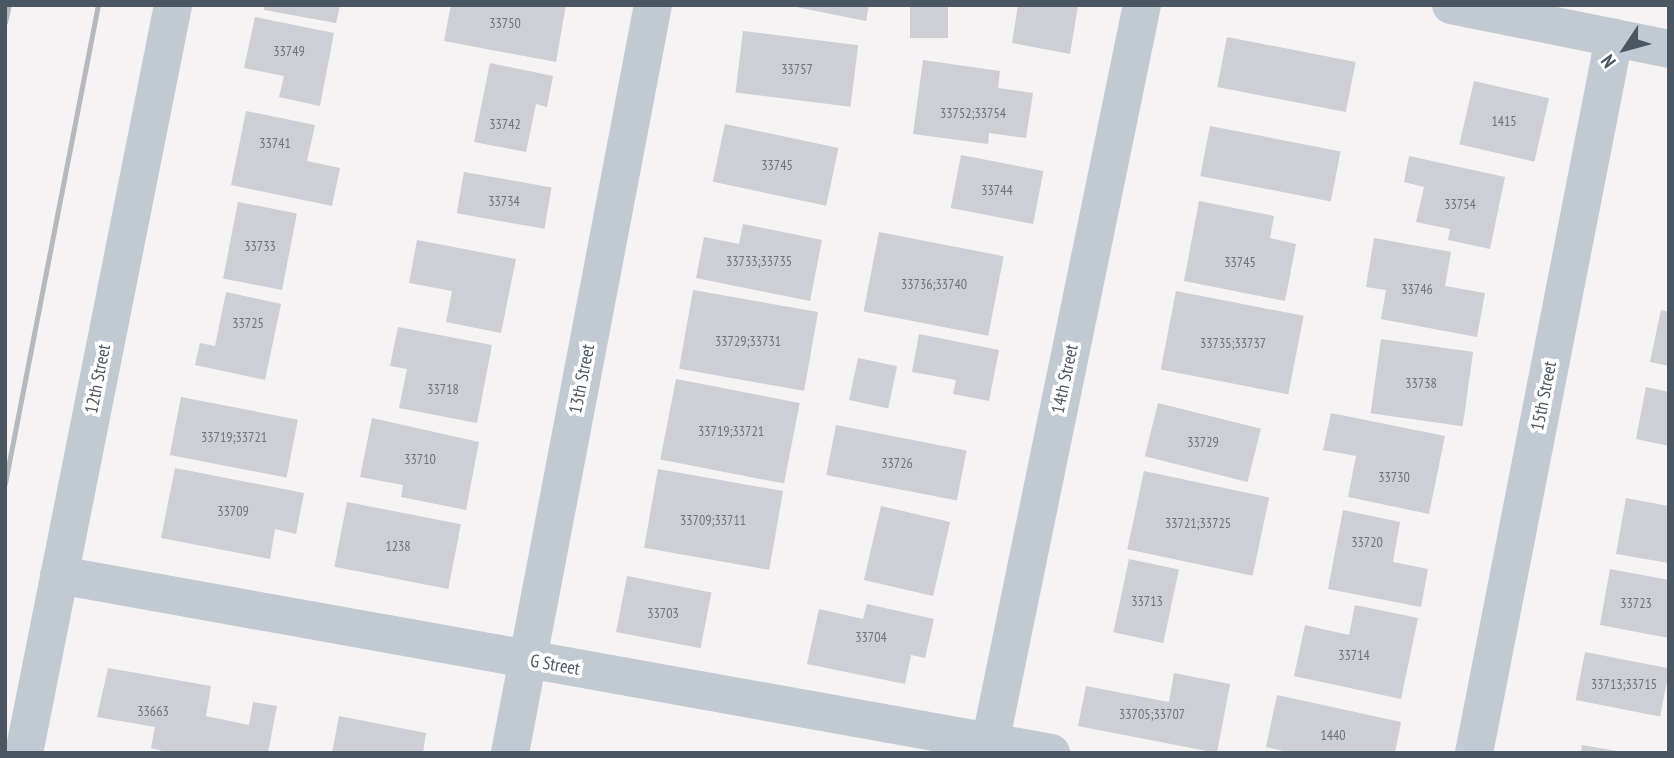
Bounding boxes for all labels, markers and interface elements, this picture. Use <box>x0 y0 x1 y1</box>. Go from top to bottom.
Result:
north arrow <box>1590 14 1660 84</box>
house number: 33750 <box>489 15 521 31</box>
house number: 33749 <box>273 43 305 59</box>
text: N <box>1595 50 1621 73</box>
house number: 33757 <box>781 61 813 77</box>
house number: 33752;33754 <box>940 105 1006 121</box>
house number: 1415 <box>1491 113 1517 129</box>
house number: 33742 <box>489 116 521 132</box>
house number: 33741 <box>259 135 291 151</box>
house number: 33745 <box>761 157 793 173</box>
house number: 33744 <box>981 182 1013 198</box>
house number: 33734 <box>488 193 520 209</box>
house number: 33754 <box>1444 196 1476 212</box>
house number: 33733 <box>244 238 276 254</box>
house number: 33733;33735 <box>726 253 792 269</box>
house number: 33745 <box>1224 254 1256 270</box>
house number: 33736;33740 <box>901 276 967 292</box>
house number: 33746 <box>1401 281 1433 297</box>
house number: 33725 <box>232 315 264 331</box>
house number: 33729;33731 <box>715 333 781 349</box>
house number: 33735;33737 <box>1200 335 1266 351</box>
street label: 14th Street <box>1047 342 1083 416</box>
street label: 12th Street <box>81 343 115 415</box>
street label: 13th Street <box>565 343 599 415</box>
street label: 15th Street <box>1527 360 1561 432</box>
house number: 33738 <box>1405 375 1437 391</box>
house number: 33718 <box>427 381 459 397</box>
house number: 33719;33721 <box>698 423 764 439</box>
house number: 33719;33721 <box>201 429 267 445</box>
house number: 33729 <box>1187 434 1219 450</box>
house number: 33710 <box>404 451 436 467</box>
house number: 33726 <box>881 455 913 471</box>
house number: 33730 <box>1378 469 1410 485</box>
house number: 33709 <box>217 503 249 519</box>
house number: 33709;33711 <box>680 512 746 528</box>
house number: 33721;33725 <box>1165 515 1231 531</box>
house number: 33720 <box>1351 534 1383 550</box>
house number: 1238 <box>385 538 411 554</box>
house number: 33713 <box>1131 593 1163 609</box>
house number: 33723 <box>1620 595 1652 611</box>
house number: 33703 <box>647 605 679 621</box>
house number: 33704 <box>855 629 887 645</box>
house number: 33714 <box>1338 647 1370 663</box>
street label: G Street <box>529 650 581 680</box>
house number: 33713;33715 <box>1591 676 1657 692</box>
house number: 33663 <box>137 703 169 719</box>
house number: 33705;33707 <box>1119 706 1185 722</box>
house number: 1440 <box>1320 727 1346 743</box>

